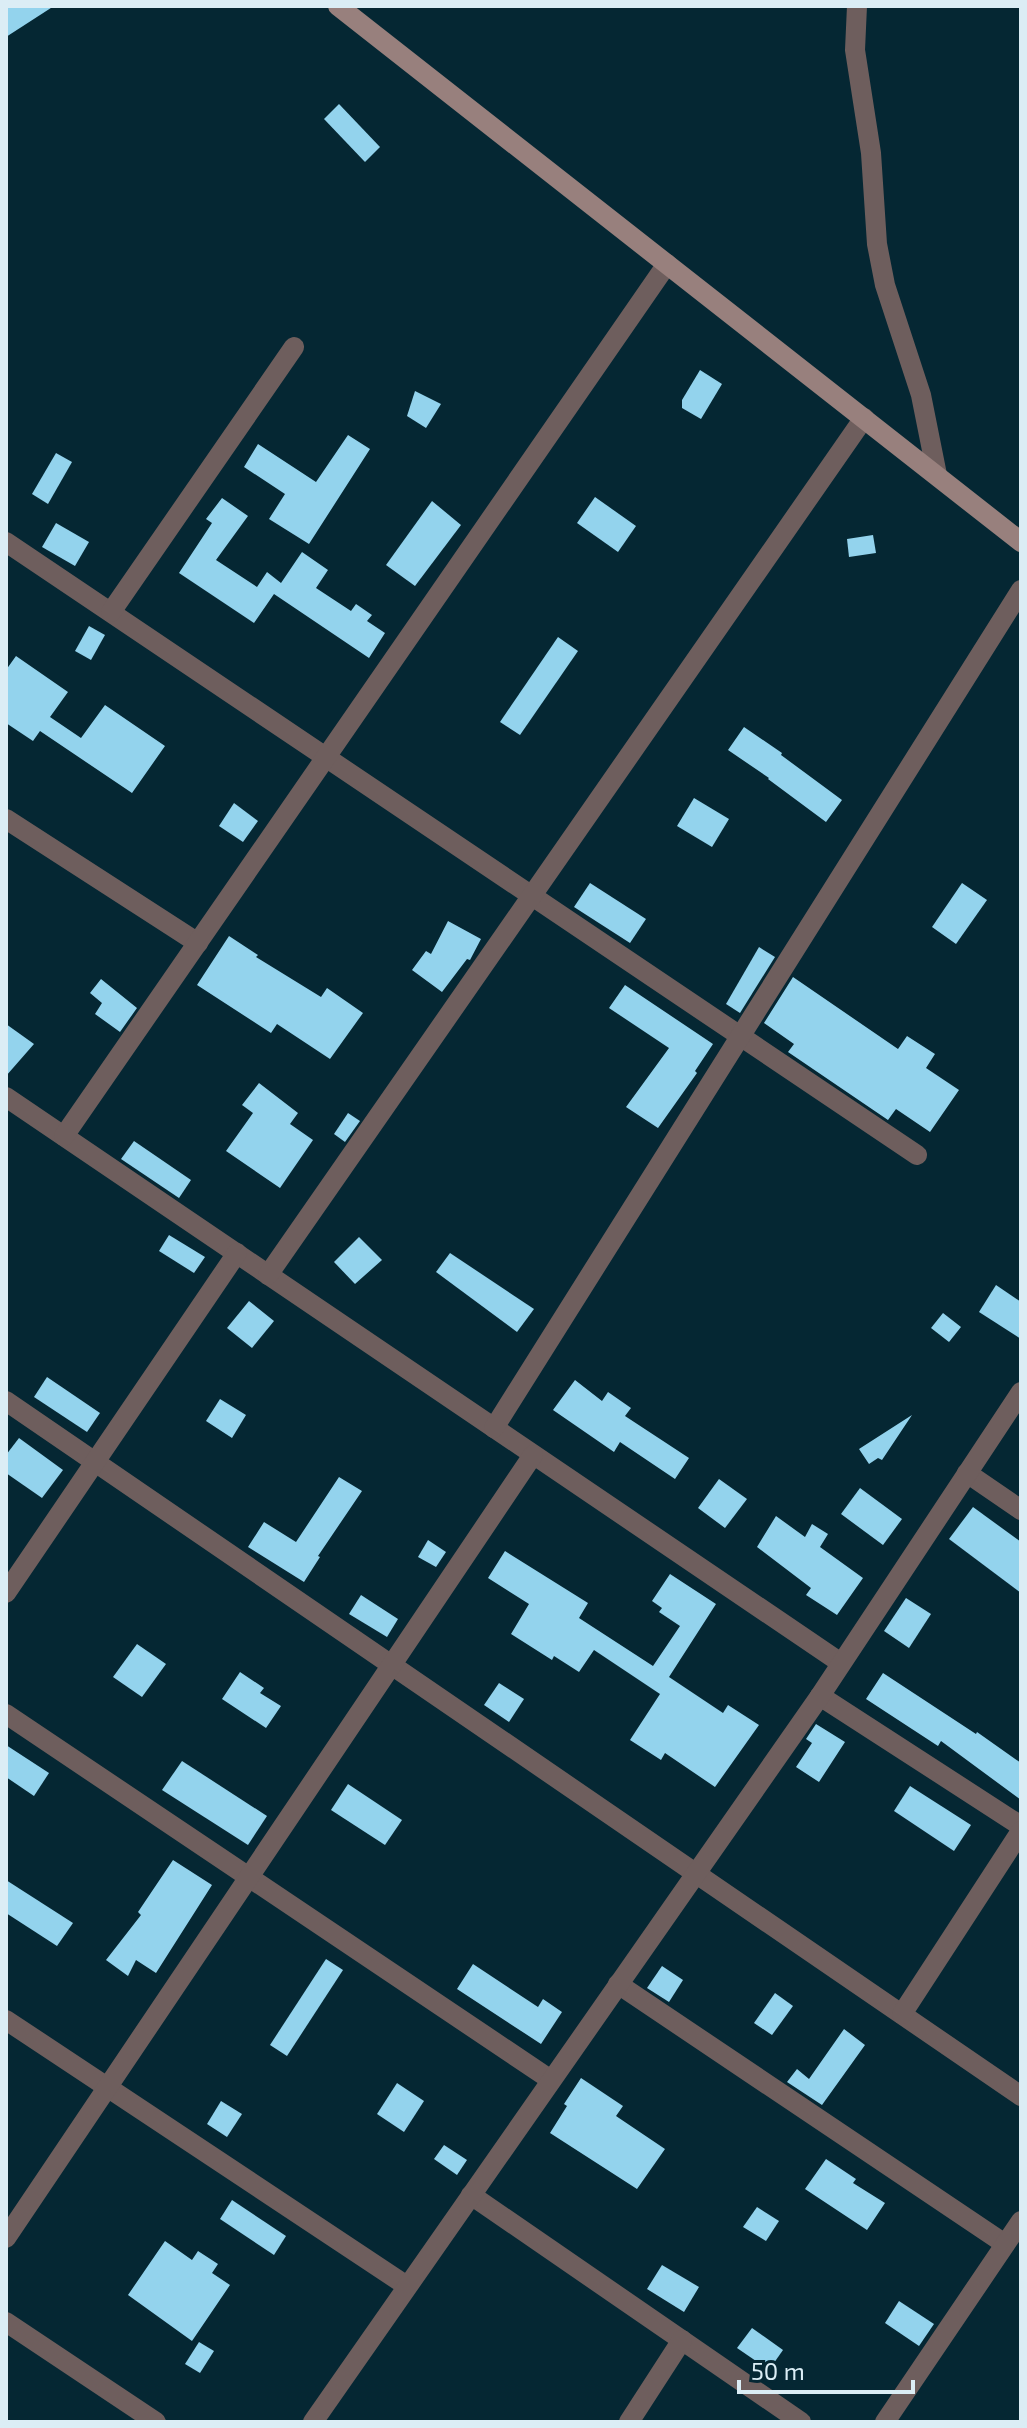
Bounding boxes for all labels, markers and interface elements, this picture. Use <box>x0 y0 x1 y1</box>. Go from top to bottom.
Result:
scale bar <box>739 2344 913 2394</box>
text: 50 m <box>751 2356 805 2385</box>

